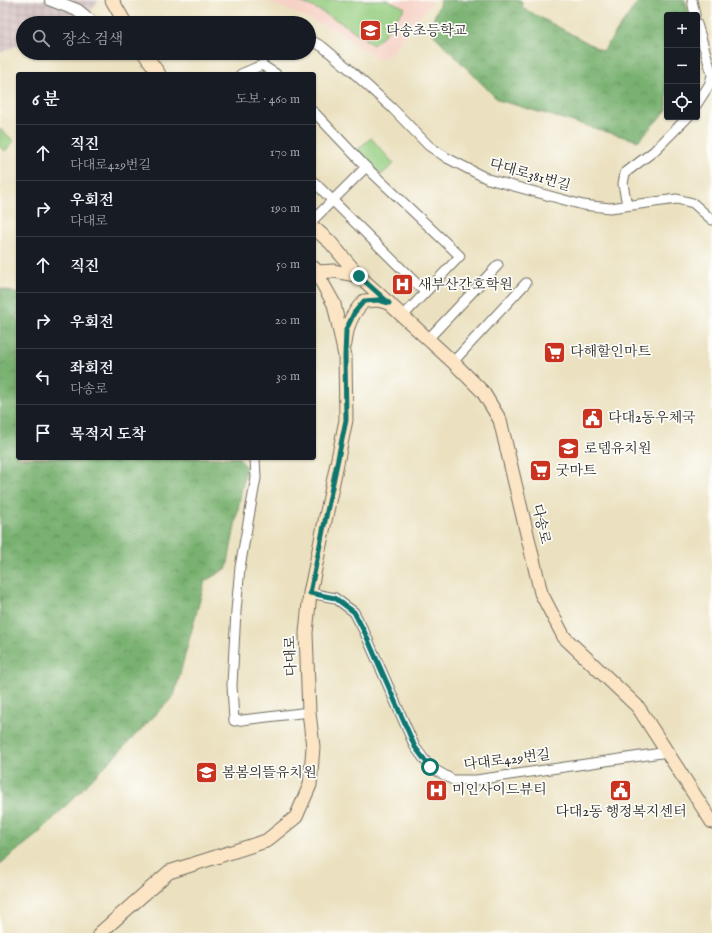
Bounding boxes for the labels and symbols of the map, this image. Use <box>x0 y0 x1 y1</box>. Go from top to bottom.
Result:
school or university icon: 다송초등학교 <box>358 18 384 44</box>
place label: 다송초등학교 <box>386 22 468 40</box>
street label: 다대로381번길 <box>487 155 573 195</box>
route end <box>350 267 368 285</box>
hospital icon: 새부산간호학원 <box>390 272 416 298</box>
place label: 새부산간호학원 <box>418 276 513 294</box>
supermarket icon: 다해할인마트 <box>541 339 567 365</box>
place label: 다해할인마트 <box>570 343 652 361</box>
public building icon: 다대2동우체국 <box>580 405 606 431</box>
place label: 다대2동우체국 <box>608 409 696 427</box>
school or university icon: 로뎀유치원 <box>556 436 582 462</box>
place label: 로뎀유치원 <box>584 440 652 458</box>
supermarket icon: 굿마트 <box>527 458 553 484</box>
place label: 굿마트 <box>556 462 597 480</box>
street label: 다송로 <box>528 502 554 546</box>
street label: 다대로 <box>281 635 301 677</box>
street label: 다대로429번길 <box>463 746 551 774</box>
route start <box>421 758 439 776</box>
school or university icon: 봄봄의뜰유치원 <box>194 760 220 786</box>
place label: 봄봄의뜰유치원 <box>222 764 317 782</box>
hospital icon: 미인사이드뷰티 <box>424 777 450 803</box>
public building icon: 다대2동 행정복지센터 <box>608 777 634 803</box>
place label: 미인사이드뷰티 <box>452 781 547 799</box>
place label: 다대2동 행정복지센터 <box>555 803 687 821</box>

